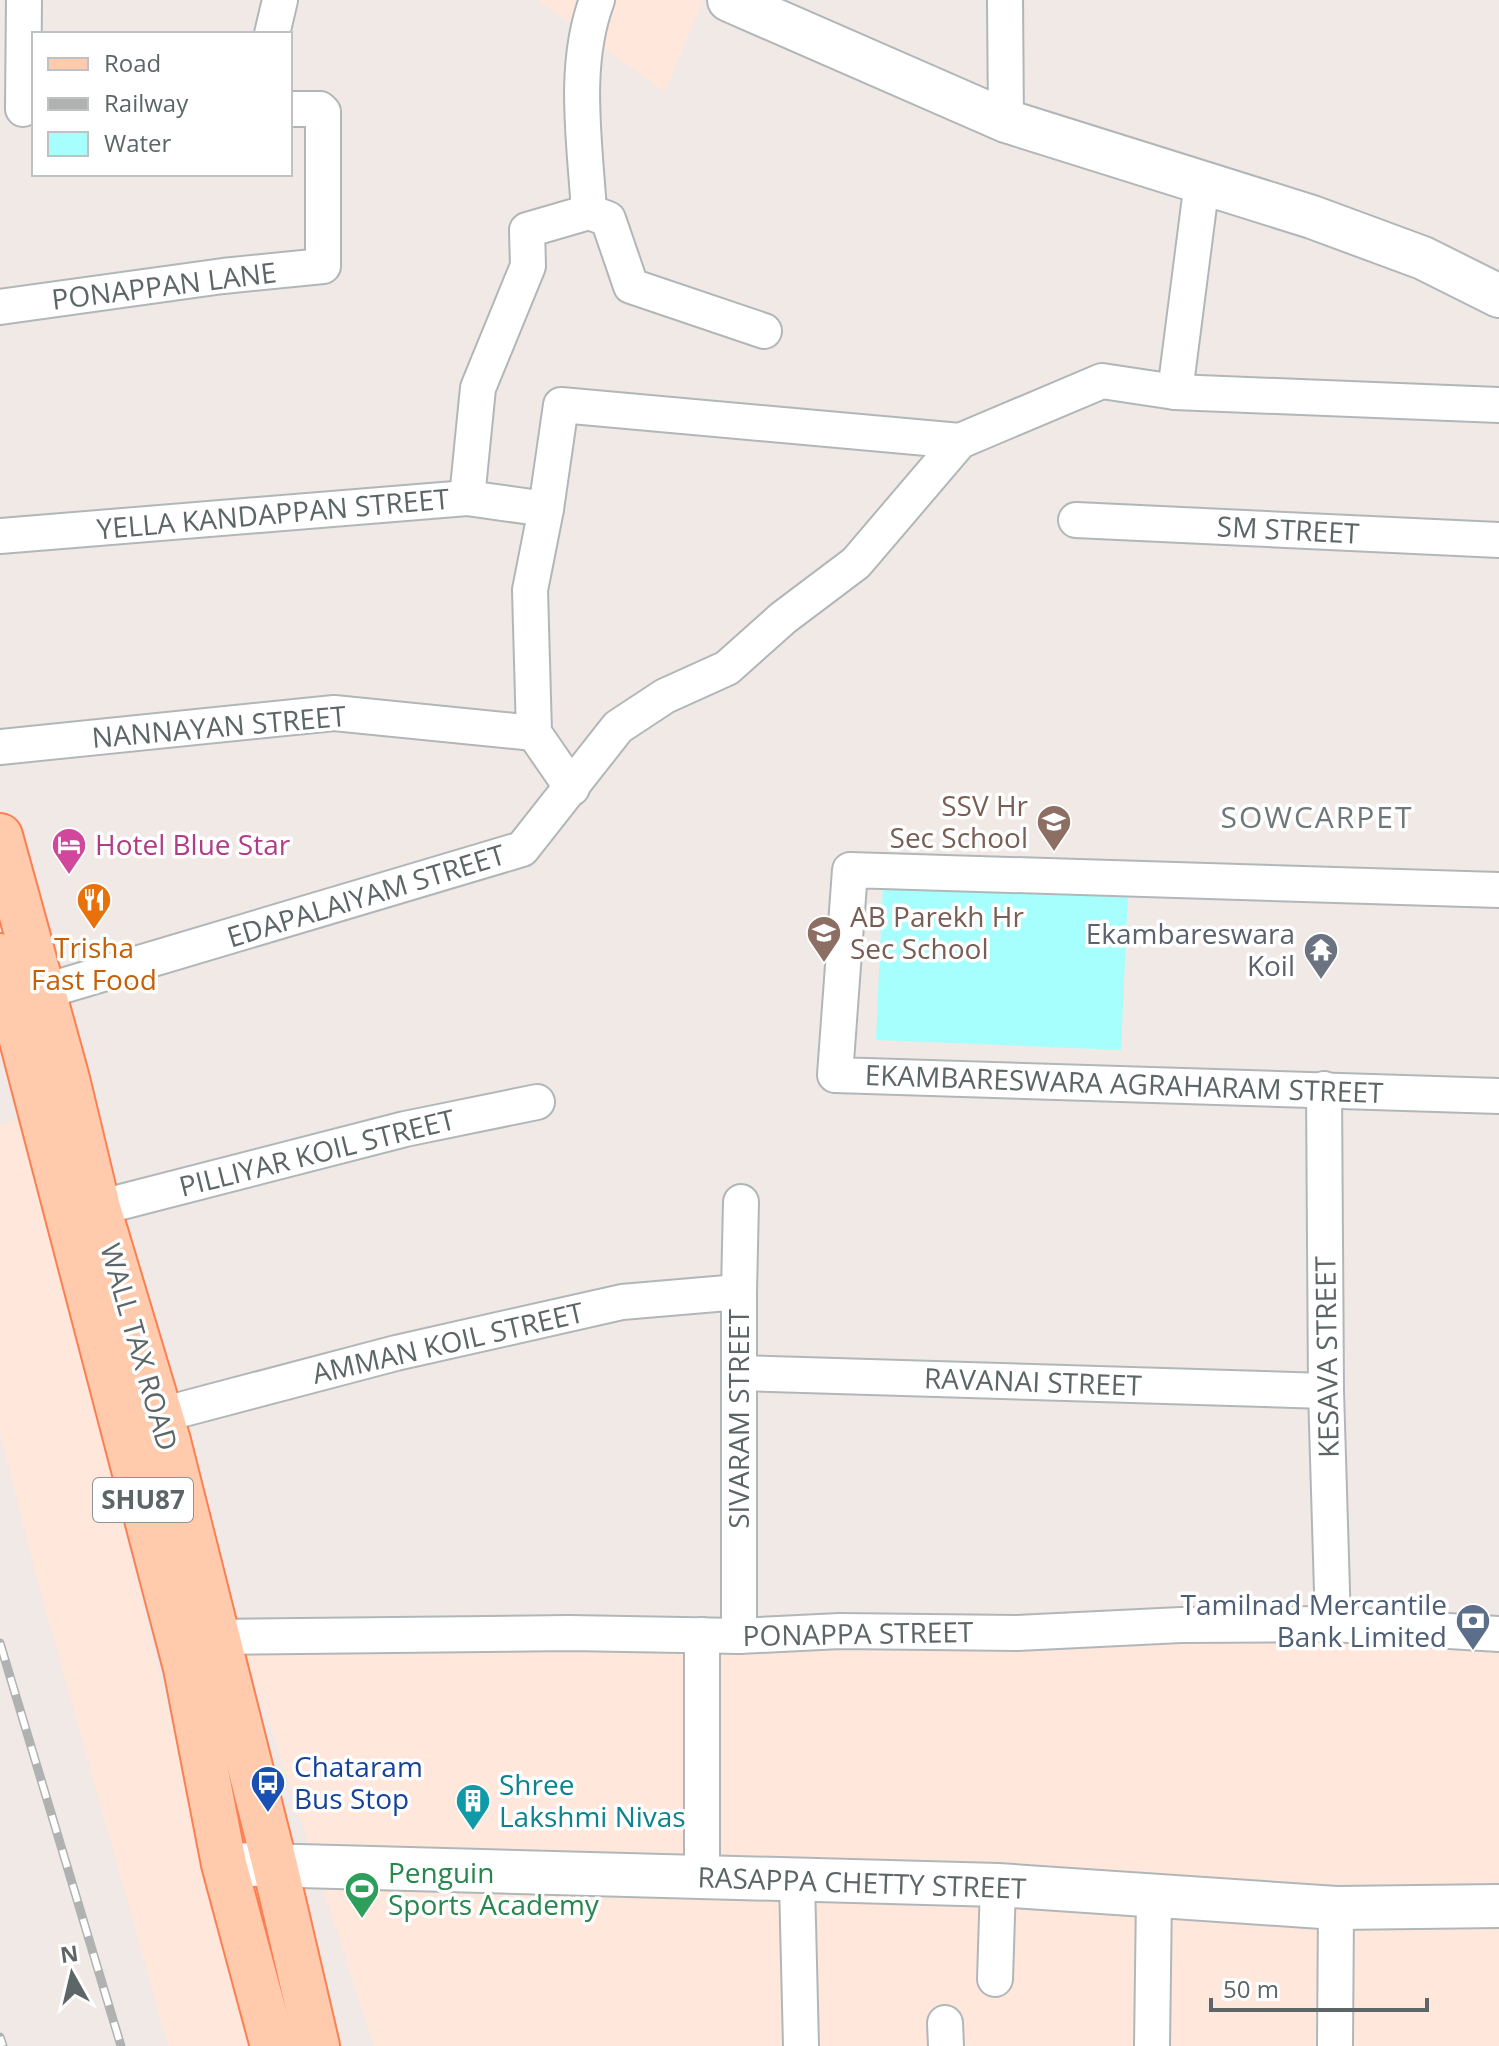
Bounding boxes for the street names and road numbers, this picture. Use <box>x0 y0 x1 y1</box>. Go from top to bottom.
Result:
street label: PONAPPAN LANE <box>49 252 278 318</box>
street label: YELLA KANDAPPAN STREET <box>95 479 451 547</box>
street label: SM STREET <box>1216 506 1361 552</box>
street label: NANNAYAN STREET <box>90 696 348 756</box>
street label: EDAPALAIYAM STREET <box>222 835 510 955</box>
street label: EKAMBARESWARA AGRAHARAM STREET <box>864 1055 1385 1111</box>
street label: PILLIYAR KOIL STREET <box>175 1099 459 1205</box>
street label: WALL TAX ROAD <box>92 1239 188 1455</box>
street label: KESAVA STREET <box>1305 1255 1347 1458</box>
street label: AMMAN KOIL STREET <box>308 1292 588 1392</box>
street label: SIVARAM STREET <box>719 1309 757 1529</box>
street label: RAVANAI STREET <box>924 1358 1143 1404</box>
road number: SHU87 <box>93 1478 193 1522</box>
street label: PONAPPA STREET <box>742 1612 974 1654</box>
street label: RASAPPA CHETTY STREET <box>697 1857 1028 1907</box>

